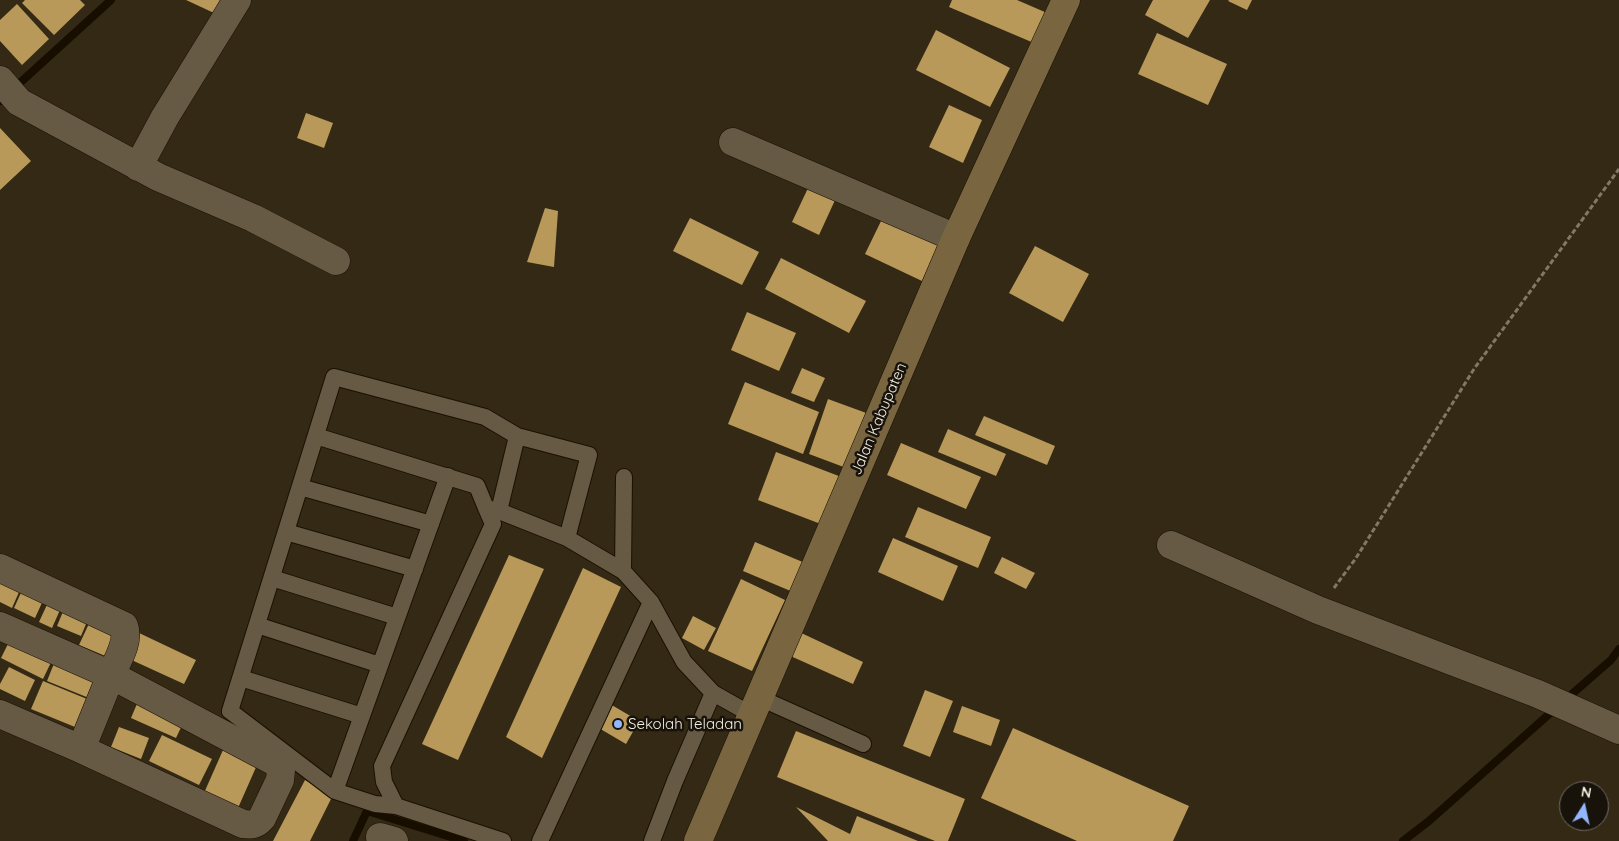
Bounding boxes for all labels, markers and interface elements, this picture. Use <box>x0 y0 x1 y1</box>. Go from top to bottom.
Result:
street label: Jalan Kabupaten <box>847 360 911 478</box>
place label: Sekolah Teladan <box>628 715 742 733</box>
marker: Sekolah Teladan <box>612 718 624 730</box>
north arrow <box>1559 781 1609 831</box>
text: N <box>1580 782 1593 802</box>

